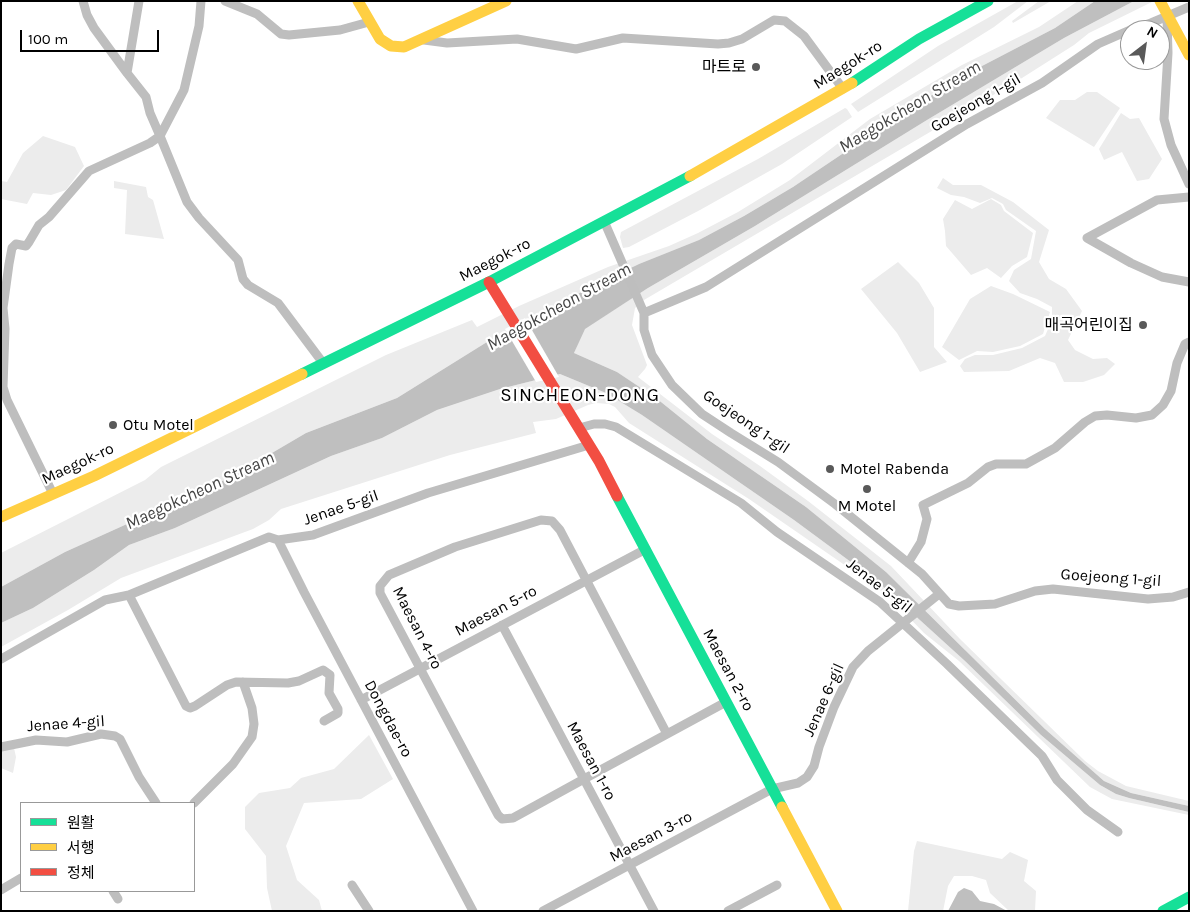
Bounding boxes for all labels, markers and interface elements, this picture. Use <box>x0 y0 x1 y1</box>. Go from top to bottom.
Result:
scale bar <box>22 20 161 52</box>
north arrow <box>1120 20 1170 70</box>
text: N <box>1144 23 1161 42</box>
text: 100 m <box>28 30 68 48</box>
street label: Maegok-ro <box>810 36 886 94</box>
water label: Maegokcheon Stream <box>835 56 985 158</box>
place label: 마트로 <box>702 57 746 77</box>
marker: 마트로 <box>750 61 762 73</box>
street label: Goejeong 1-gil <box>928 69 1024 137</box>
street label: Maegok-ro <box>456 234 534 286</box>
water label: Maegokcheon Stream <box>483 258 635 356</box>
place label: 매곡어린이집 <box>1045 315 1133 335</box>
marker: 매곡어린이집 <box>1137 319 1149 331</box>
district label: SINCHEON-DONG <box>499 385 661 407</box>
street label: Goejeong 1-gil <box>699 386 793 458</box>
place label: Otu Motel <box>123 415 194 435</box>
marker: Otu Motel <box>107 419 119 431</box>
street label: Maegok-ro <box>39 439 117 489</box>
water label: Maegokcheon Stream <box>122 447 278 535</box>
place label: Motel Rabenda <box>840 459 949 479</box>
marker: Motel Rabenda <box>824 463 836 475</box>
marker: M Motel <box>861 483 873 495</box>
street label: Jenae 5-gil <box>301 486 381 530</box>
place label: M Motel <box>838 496 896 516</box>
street label: Jenae 5-gil <box>842 554 916 618</box>
street label: Goejeong 1-gil <box>1060 565 1162 591</box>
street label: Maesan 5-ro <box>452 581 540 641</box>
street label: Maesan 4-ro <box>388 583 446 673</box>
street label: Maesan 2-ro <box>698 625 758 715</box>
street label: Jenae 6-gil <box>799 660 849 740</box>
street label: Dongdae-ro <box>360 677 416 761</box>
street label: Jenae 4-gil <box>26 712 106 736</box>
street label: Maesan 1-ro <box>562 718 620 804</box>
legend <box>20 802 195 892</box>
street label: Maesan 3-ro <box>606 807 696 867</box>
text: 원활 <box>67 814 95 832</box>
text: 서행 <box>67 839 95 857</box>
text: 정체 <box>67 864 95 882</box>

